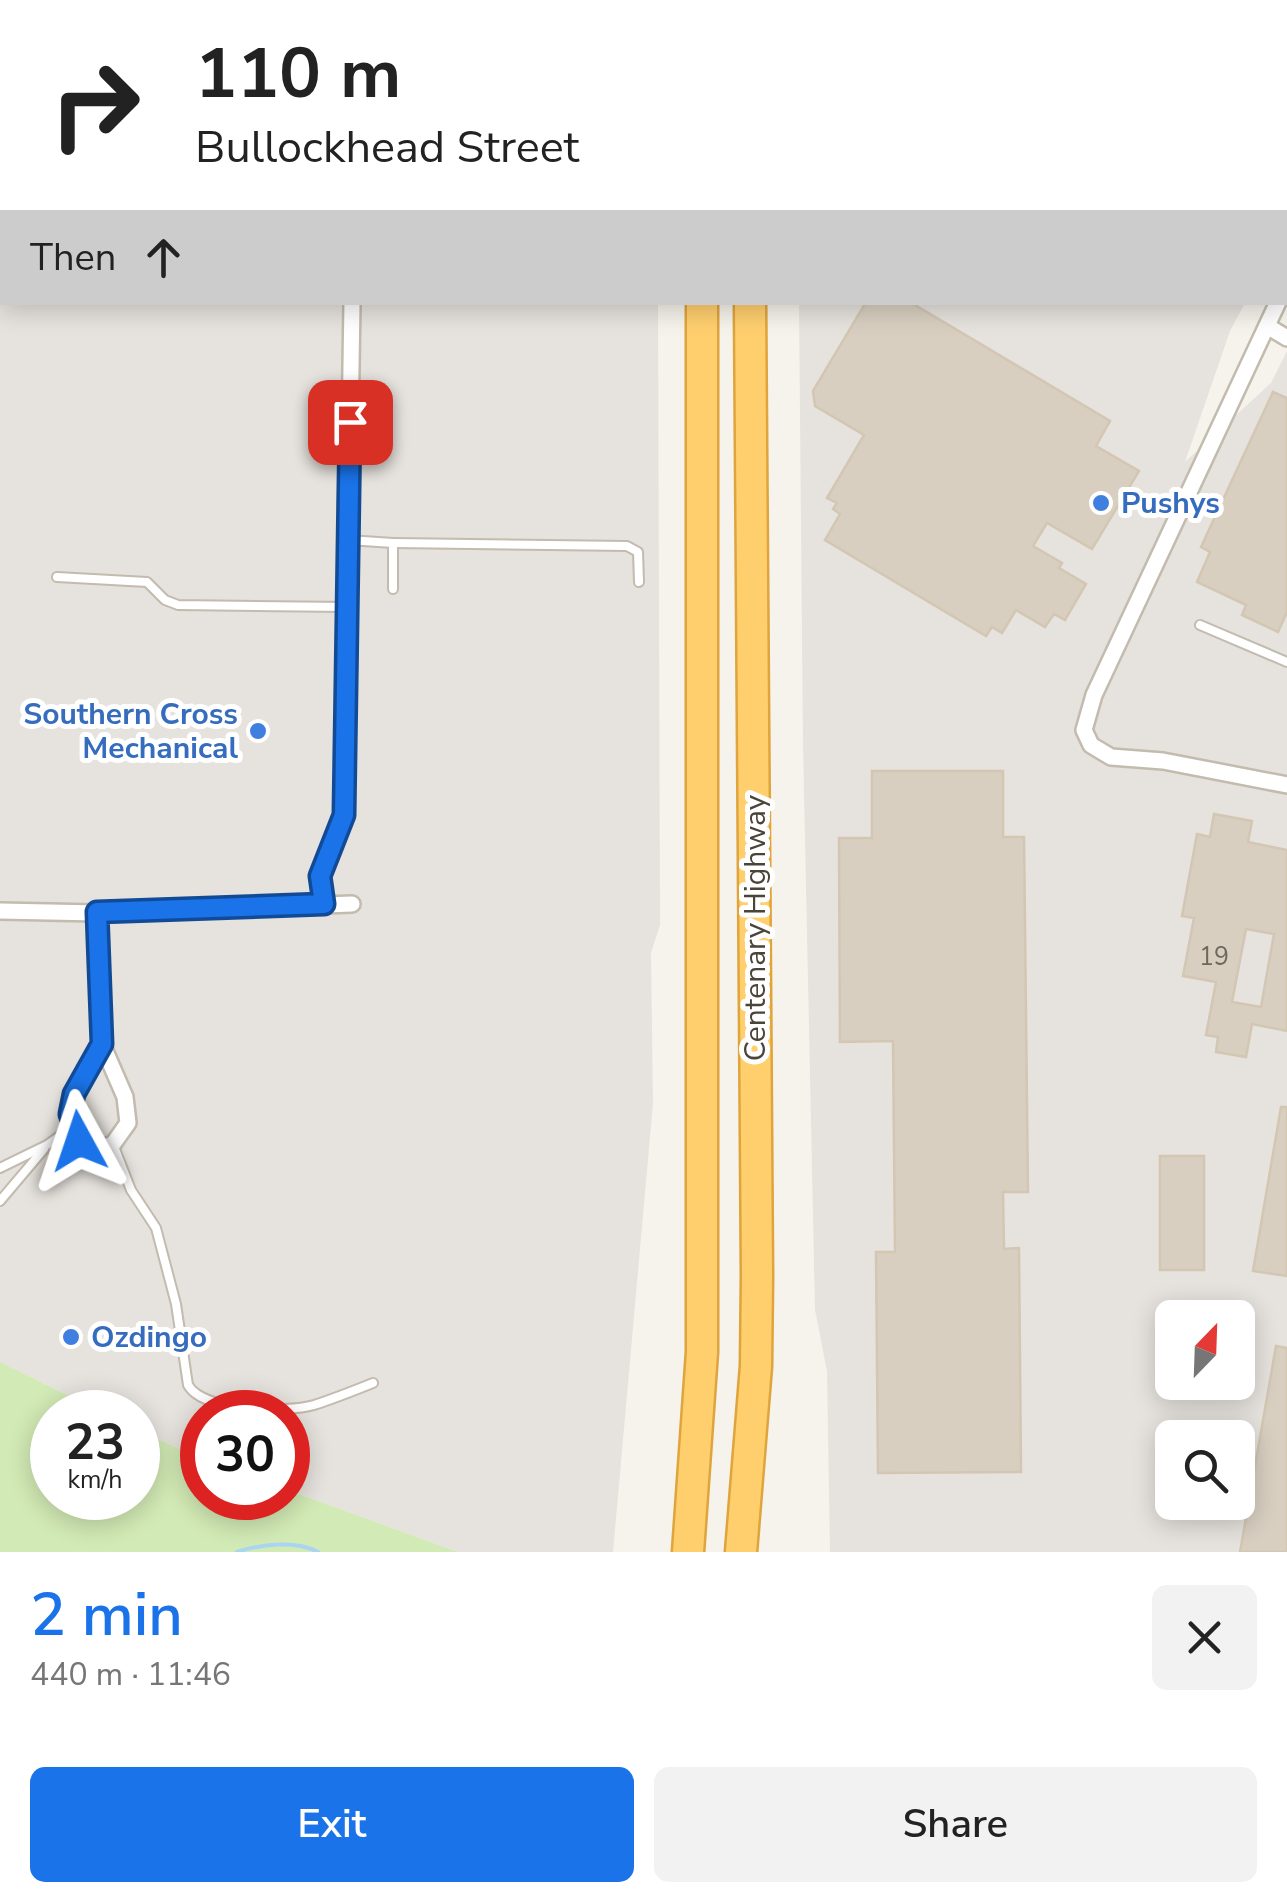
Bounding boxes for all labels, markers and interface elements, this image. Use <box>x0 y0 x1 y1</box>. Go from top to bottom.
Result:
text: 110 m <box>195 26 401 122</box>
icon: right <box>30 40 160 170</box>
text: Bullockhead Street <box>195 117 579 178</box>
icon: ahead <box>136 230 191 285</box>
text: Then <box>30 232 116 283</box>
pin <box>308 380 393 465</box>
icon: arrive <box>323 395 378 450</box>
place label: Pushys <box>1121 483 1220 524</box>
marker: Pushys <box>1090 492 1112 514</box>
place label: Southern Cross Mechanical <box>23 694 238 769</box>
marker: Southern Cross Mechanical <box>247 720 269 742</box>
street label: Centenary Highway <box>735 794 776 1061</box>
house number: 19 <box>1199 940 1229 974</box>
position arrow <box>27 1089 131 1193</box>
north arrow <box>1155 1300 1255 1400</box>
map controls <box>1155 1300 1255 1520</box>
place label: Ozdingo <box>91 1317 207 1358</box>
marker: Ozdingo <box>60 1326 82 1348</box>
speed limit sign: 30 <box>180 1390 310 1520</box>
text: 23 <box>65 1408 125 1477</box>
button: search <box>1155 1420 1255 1520</box>
text: km/h <box>67 1463 123 1497</box>
text: 2 min <box>30 1574 183 1656</box>
button: close <box>1152 1585 1257 1690</box>
text: 440 m · 11:46 <box>30 1653 231 1696</box>
button: Exit <box>30 1767 634 1882</box>
button: Share <box>654 1767 1257 1882</box>

